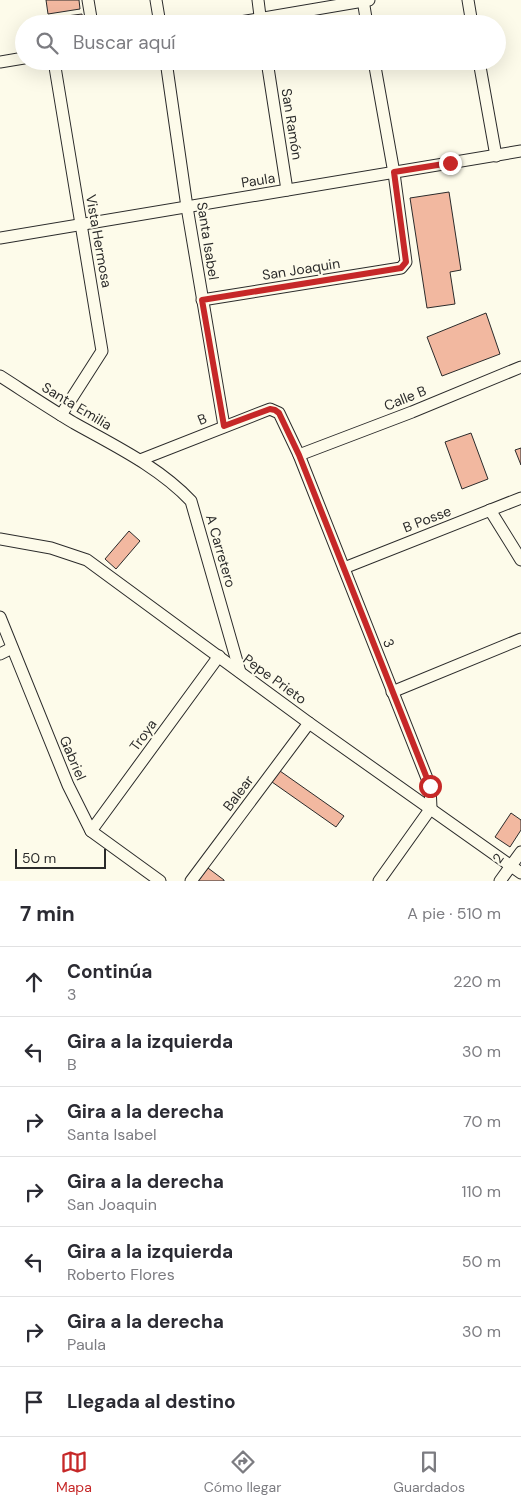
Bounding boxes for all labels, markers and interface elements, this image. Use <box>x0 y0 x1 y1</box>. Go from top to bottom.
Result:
search box <box>15 15 506 70</box>
icon: search <box>33 29 61 57</box>
text: Buscar aquí <box>73 30 176 55</box>
street label: San Ramón <box>277 87 307 161</box>
route end <box>439 152 462 175</box>
street label: Paula <box>240 168 276 192</box>
street label: Vista Hermosa <box>82 193 116 289</box>
street label: Santa Isabel <box>193 201 223 281</box>
street label: San Joaquin <box>261 254 341 284</box>
street label: Santa Emilia <box>39 378 115 434</box>
street label: Calle B <box>381 381 429 415</box>
street label: B <box>195 409 209 429</box>
street label: B Posse <box>400 502 454 536</box>
street label: A Carretero <box>202 512 240 590</box>
street label: 3 <box>379 636 399 650</box>
street label: Pepe Prieto <box>240 650 310 708</box>
street label: Troya <box>126 716 160 754</box>
street label: Gabriel <box>56 733 90 783</box>
street label: Balear <box>219 772 257 814</box>
route start <box>419 775 442 798</box>
scale bar <box>15 846 106 869</box>
text: 50 m <box>22 849 56 867</box>
street label: 2 <box>488 850 508 866</box>
text: 7 min <box>20 900 75 928</box>
text: A pie · 510 m <box>407 903 501 924</box>
text: Continúa <box>67 959 152 984</box>
icon: ahead <box>20 968 48 996</box>
text: 220 m <box>453 971 501 992</box>
text: 3 <box>67 984 76 1005</box>
text: Gira a la izquierda <box>67 1029 233 1054</box>
icon: left <box>20 1038 48 1066</box>
text: 30 m <box>462 1041 501 1062</box>
text: B <box>67 1054 77 1075</box>
text: Gira a la derecha <box>67 1099 224 1124</box>
icon: right <box>20 1108 48 1136</box>
text: 70 m <box>463 1111 501 1132</box>
text: Santa Isabel <box>67 1124 157 1145</box>
text: Gira a la derecha <box>67 1169 224 1194</box>
icon: right <box>20 1178 48 1206</box>
text: 110 m <box>462 1181 501 1202</box>
text: San Joaquin <box>67 1194 157 1215</box>
text: Gira a la izquierda <box>67 1239 233 1264</box>
icon: left <box>20 1248 48 1276</box>
text: 50 m <box>462 1251 501 1272</box>
text: Roberto Flores <box>67 1264 175 1285</box>
text: Gira a la derecha <box>67 1309 224 1334</box>
icon: right <box>20 1318 48 1346</box>
text: 30 m <box>462 1321 501 1342</box>
text: Paula <box>67 1334 106 1355</box>
icon: arrive <box>20 1388 48 1416</box>
text: Llegada al destino <box>67 1389 236 1414</box>
tab: Mapa <box>56 1448 92 1496</box>
tab: Cómo llegar <box>204 1448 281 1496</box>
tab: Guardados <box>393 1448 465 1496</box>

